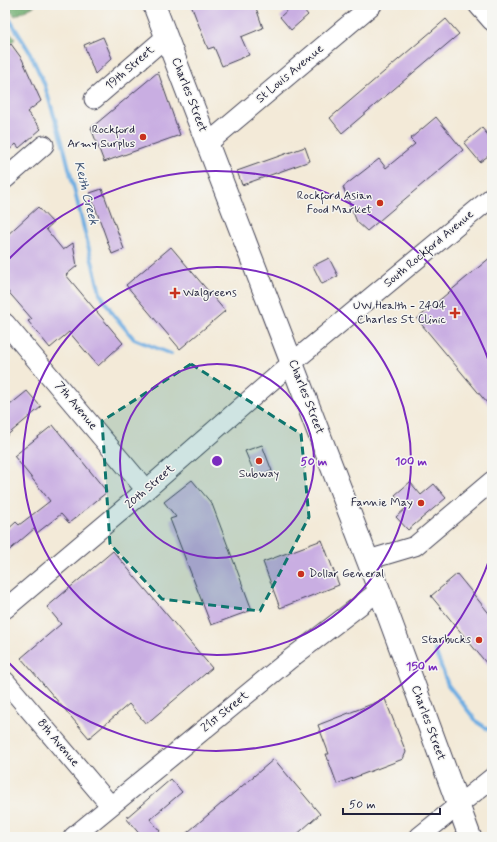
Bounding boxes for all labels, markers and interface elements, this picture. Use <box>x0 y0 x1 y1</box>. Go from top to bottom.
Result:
street label: St Louis Avenue <box>253 41 327 107</box>
street label: 19th Street <box>102 42 158 94</box>
street label: Charles Street <box>167 55 211 135</box>
place label: Rockford Army Surplus <box>67 122 135 152</box>
marker: Rockford Army Surplus <box>138 132 148 142</box>
water label: Keith Creek <box>70 159 102 227</box>
place label: Rockford Asian Food Market <box>297 188 372 218</box>
marker: Rockford Asian Food Market <box>375 198 385 208</box>
street label: South Rockford Avenue <box>381 207 478 292</box>
place label: Walgreens <box>183 285 237 301</box>
marker: Walgreens <box>170 288 180 298</box>
place label: UW Health - 2404 Charles St Clinic <box>353 298 446 328</box>
marker: UW Health - 2404 Charles St Clinic <box>449 307 461 319</box>
street label: Charles Street <box>284 357 328 437</box>
street label: 7th Avenue <box>51 379 101 434</box>
centre of rings <box>210 454 224 468</box>
text: 50 m <box>301 454 328 470</box>
text: 100 m <box>395 454 428 470</box>
marker: Subway <box>254 456 264 466</box>
street label: 20th Street <box>122 461 178 513</box>
place label: Subway <box>239 466 280 482</box>
place label: Fannie May <box>351 495 413 511</box>
marker: Fannie May <box>416 498 426 508</box>
place label: Dollar General <box>309 566 384 582</box>
marker: Dollar General <box>296 569 306 579</box>
place label: Starbucks <box>421 632 472 648</box>
marker: Starbucks <box>474 635 484 645</box>
text: 150 m <box>406 659 438 675</box>
street label: Charles Street <box>407 683 449 763</box>
street label: 21st Street <box>198 688 252 736</box>
street label: 8th Avenue <box>33 716 83 770</box>
scale bar <box>343 790 440 816</box>
text: 50 m <box>349 797 376 813</box>

